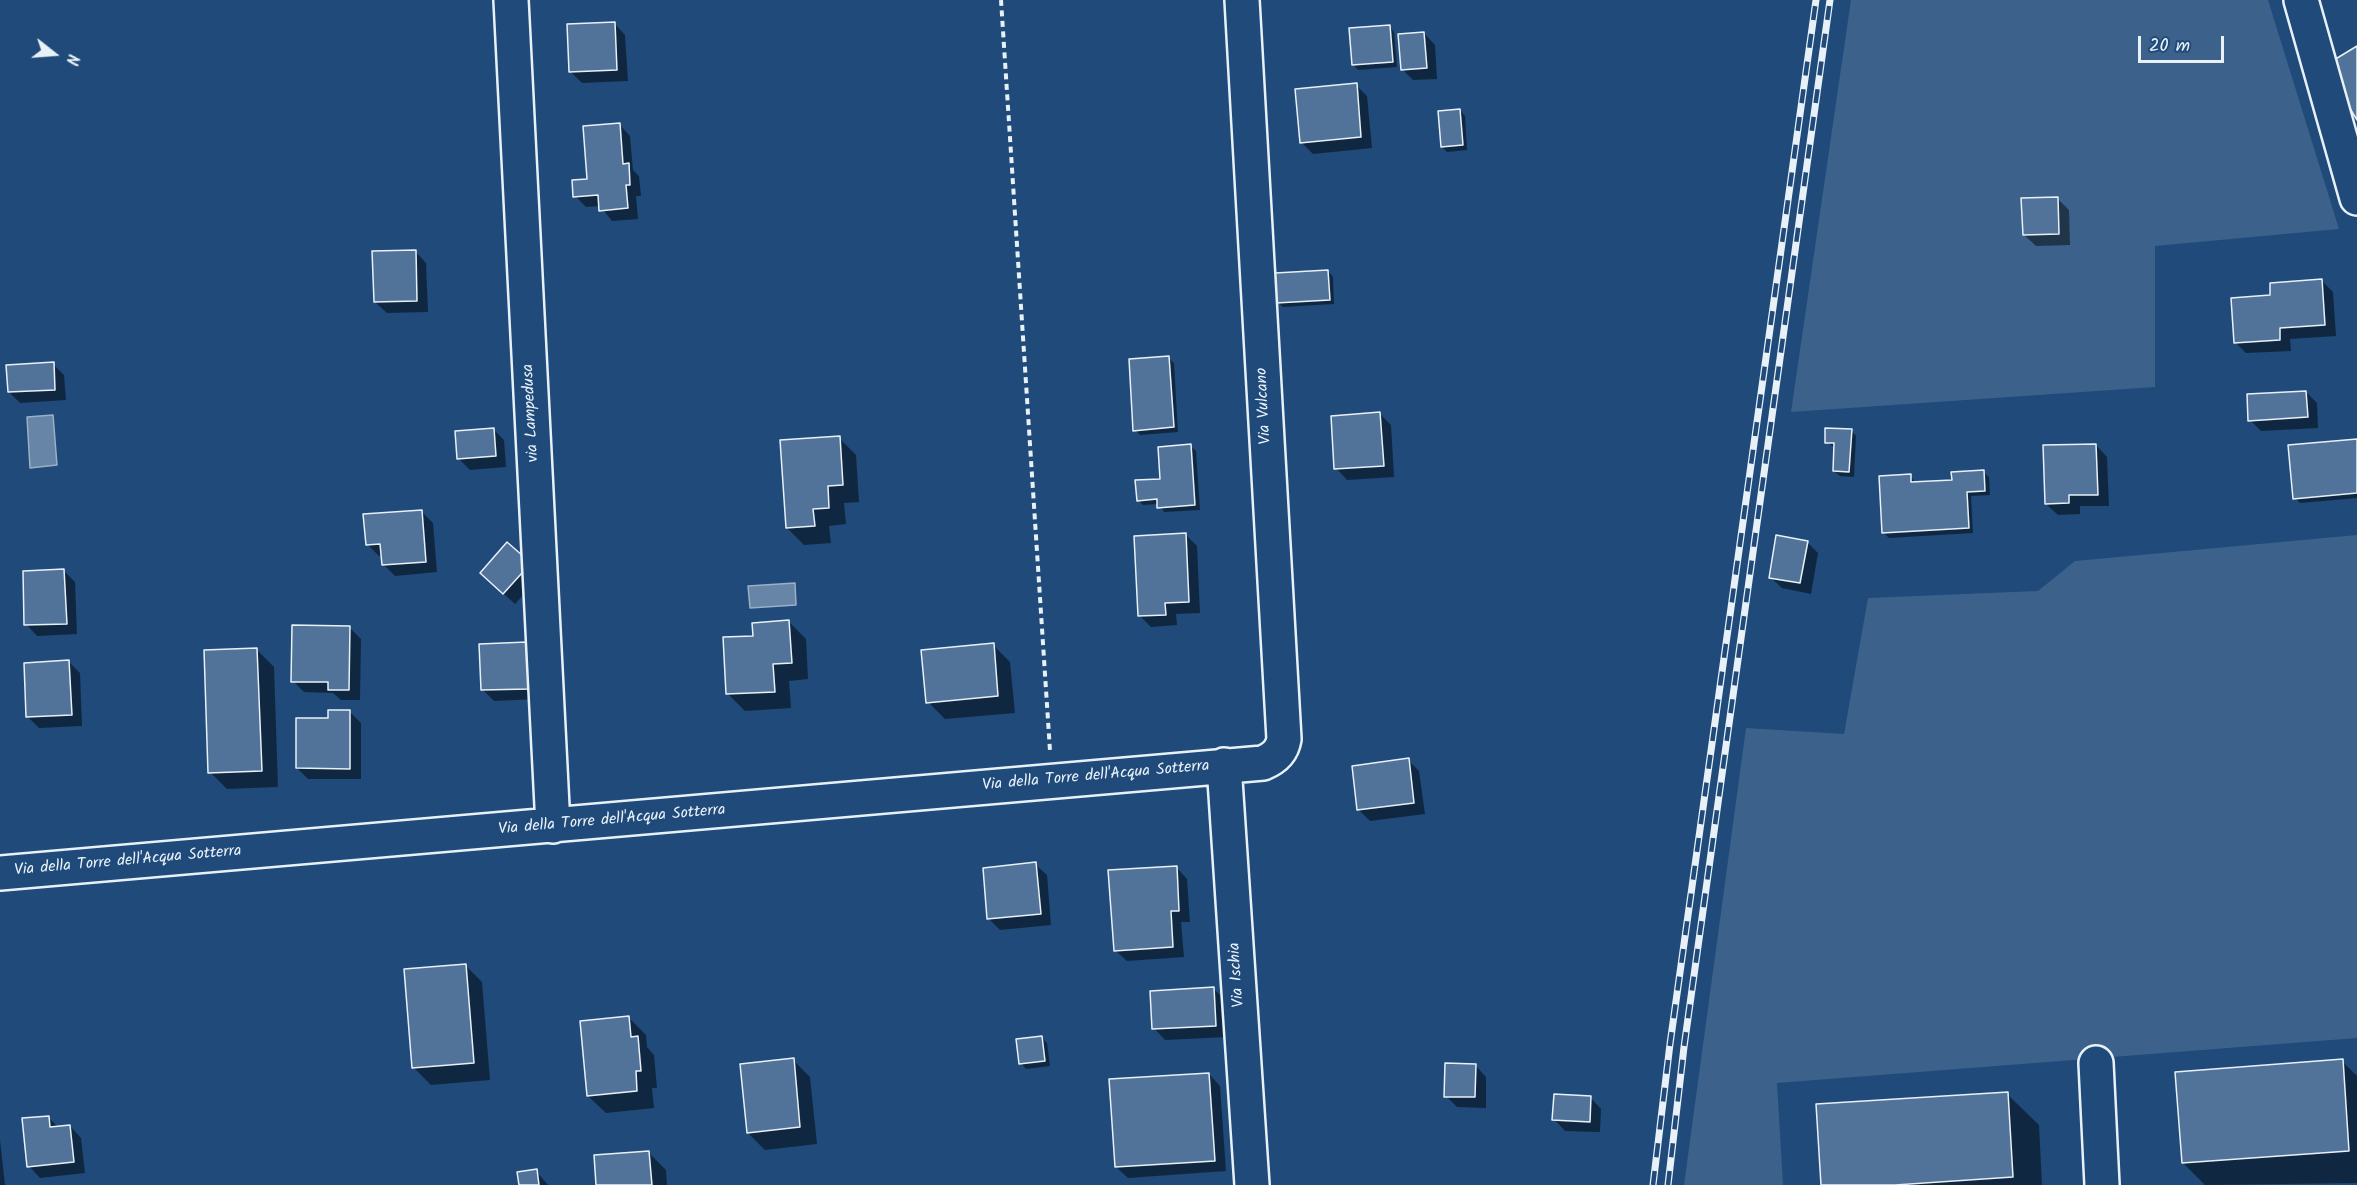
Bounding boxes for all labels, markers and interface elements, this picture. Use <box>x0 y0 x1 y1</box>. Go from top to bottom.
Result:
north arrow <box>24 24 84 84</box>
scale bar <box>2141 24 2226 62</box>
text: 20 m <box>2149 32 2190 61</box>
text: N <box>58 51 85 68</box>
street label: via Lampedusa <box>520 363 544 463</box>
street label: Via Vulcano <box>1253 367 1277 445</box>
street label: Via della Torre dell'Acqua Sotterra <box>982 758 1210 796</box>
street label: Via della Torre dell'Acqua Sotterra <box>498 802 726 840</box>
street label: Via della Torre dell'Acqua Sotterra <box>14 843 242 881</box>
street label: Via Ischia <box>1226 942 1250 1008</box>

